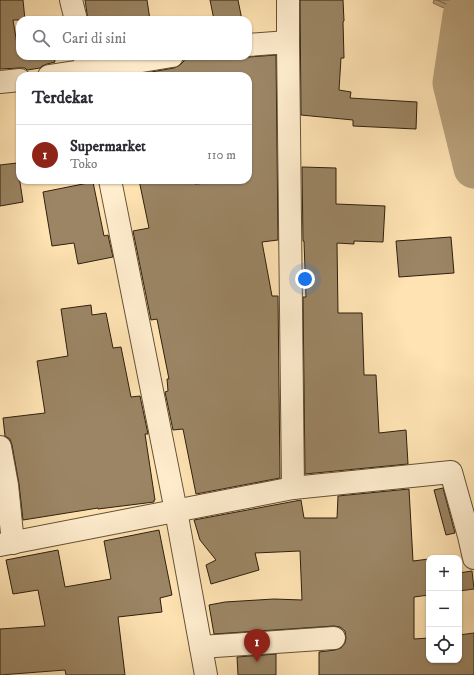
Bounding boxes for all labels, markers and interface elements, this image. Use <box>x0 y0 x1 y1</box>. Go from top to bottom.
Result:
search box <box>16 16 252 60</box>
icon: search <box>30 27 52 49</box>
text: Cari di sini <box>62 29 126 48</box>
text: Terdekat <box>32 87 93 109</box>
text: Supermarket <box>70 137 146 156</box>
text: 1 <box>43 147 47 163</box>
text: 110 m <box>207 147 236 163</box>
text: Toko <box>70 156 97 172</box>
your location <box>295 269 315 289</box>
map controls <box>426 555 462 663</box>
button: + <box>426 555 462 591</box>
button: − <box>426 591 462 627</box>
button: locate <box>426 627 462 663</box>
pin: 1 <box>244 629 270 662</box>

